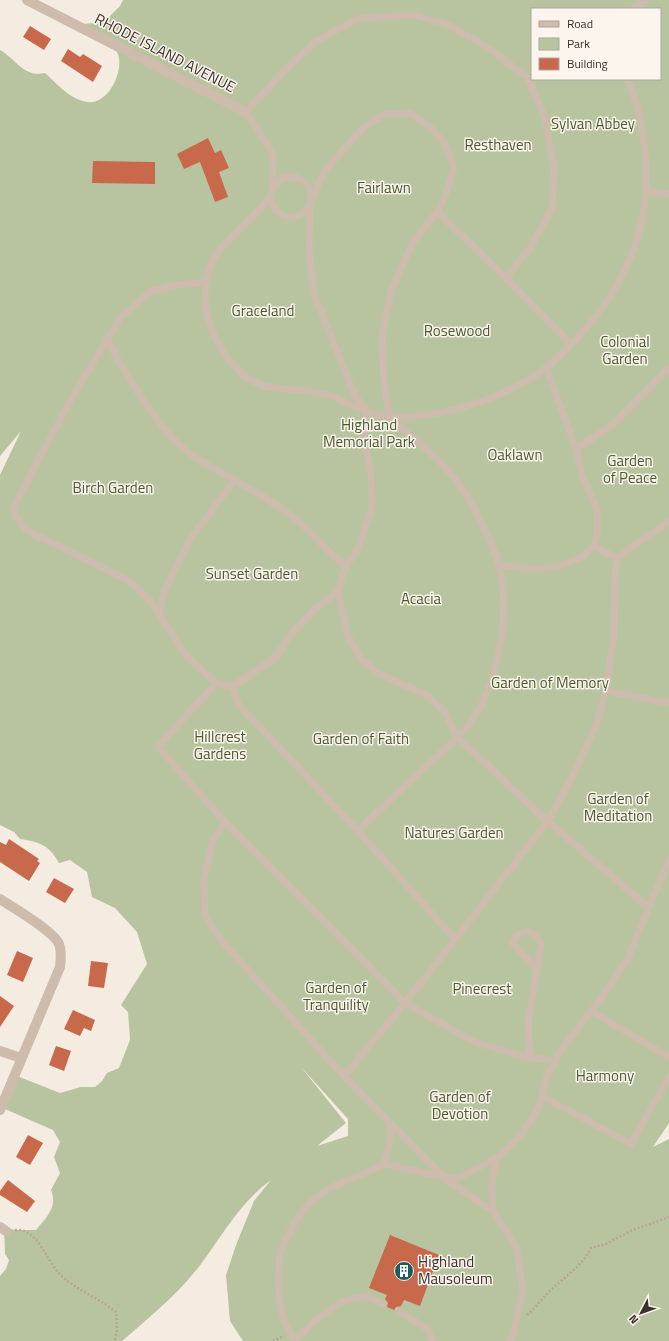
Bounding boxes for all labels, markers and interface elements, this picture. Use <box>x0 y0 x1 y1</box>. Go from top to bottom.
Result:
street label: RHODE ISLAND AVENUE <box>91 7 240 98</box>
legend <box>531 8 661 80</box>
text: Road <box>567 14 593 33</box>
text: Park <box>567 34 590 53</box>
text: Building <box>567 54 608 73</box>
park label: Sylvan Abbey <box>551 112 635 135</box>
park label: Resthaven <box>464 133 532 156</box>
park label: Fairlawn <box>357 176 411 199</box>
park label: Graceland <box>232 299 294 322</box>
park label: Rosewood <box>424 319 490 342</box>
park label: Colonial Garden <box>600 330 650 370</box>
park label: Highland Memorial Park <box>323 413 415 453</box>
park label: Oaklawn <box>487 443 543 466</box>
park label: Garden of Peace <box>603 449 657 489</box>
park label: Birch Garden <box>73 476 153 499</box>
park label: Sunset Garden <box>206 562 298 585</box>
park label: Acacia <box>401 587 442 610</box>
park label: Garden of Memory <box>491 671 609 694</box>
park label: Hillcrest Gardens <box>194 725 247 765</box>
park label: Garden of Faith <box>313 727 409 750</box>
park label: Garden of Meditation <box>584 787 652 827</box>
park label: Natures Garden <box>404 821 504 844</box>
park label: Garden of Tranquility <box>303 976 369 1016</box>
park label: Pinecrest <box>452 977 512 1000</box>
park label: Harmony <box>576 1064 634 1087</box>
park label: Garden of Devotion <box>429 1085 491 1125</box>
place label: Highland Mausoleum <box>418 1250 493 1290</box>
building icon: Highland Mausoleum <box>393 1260 415 1282</box>
north arrow <box>621 1293 661 1333</box>
text: N <box>625 1311 642 1328</box>

